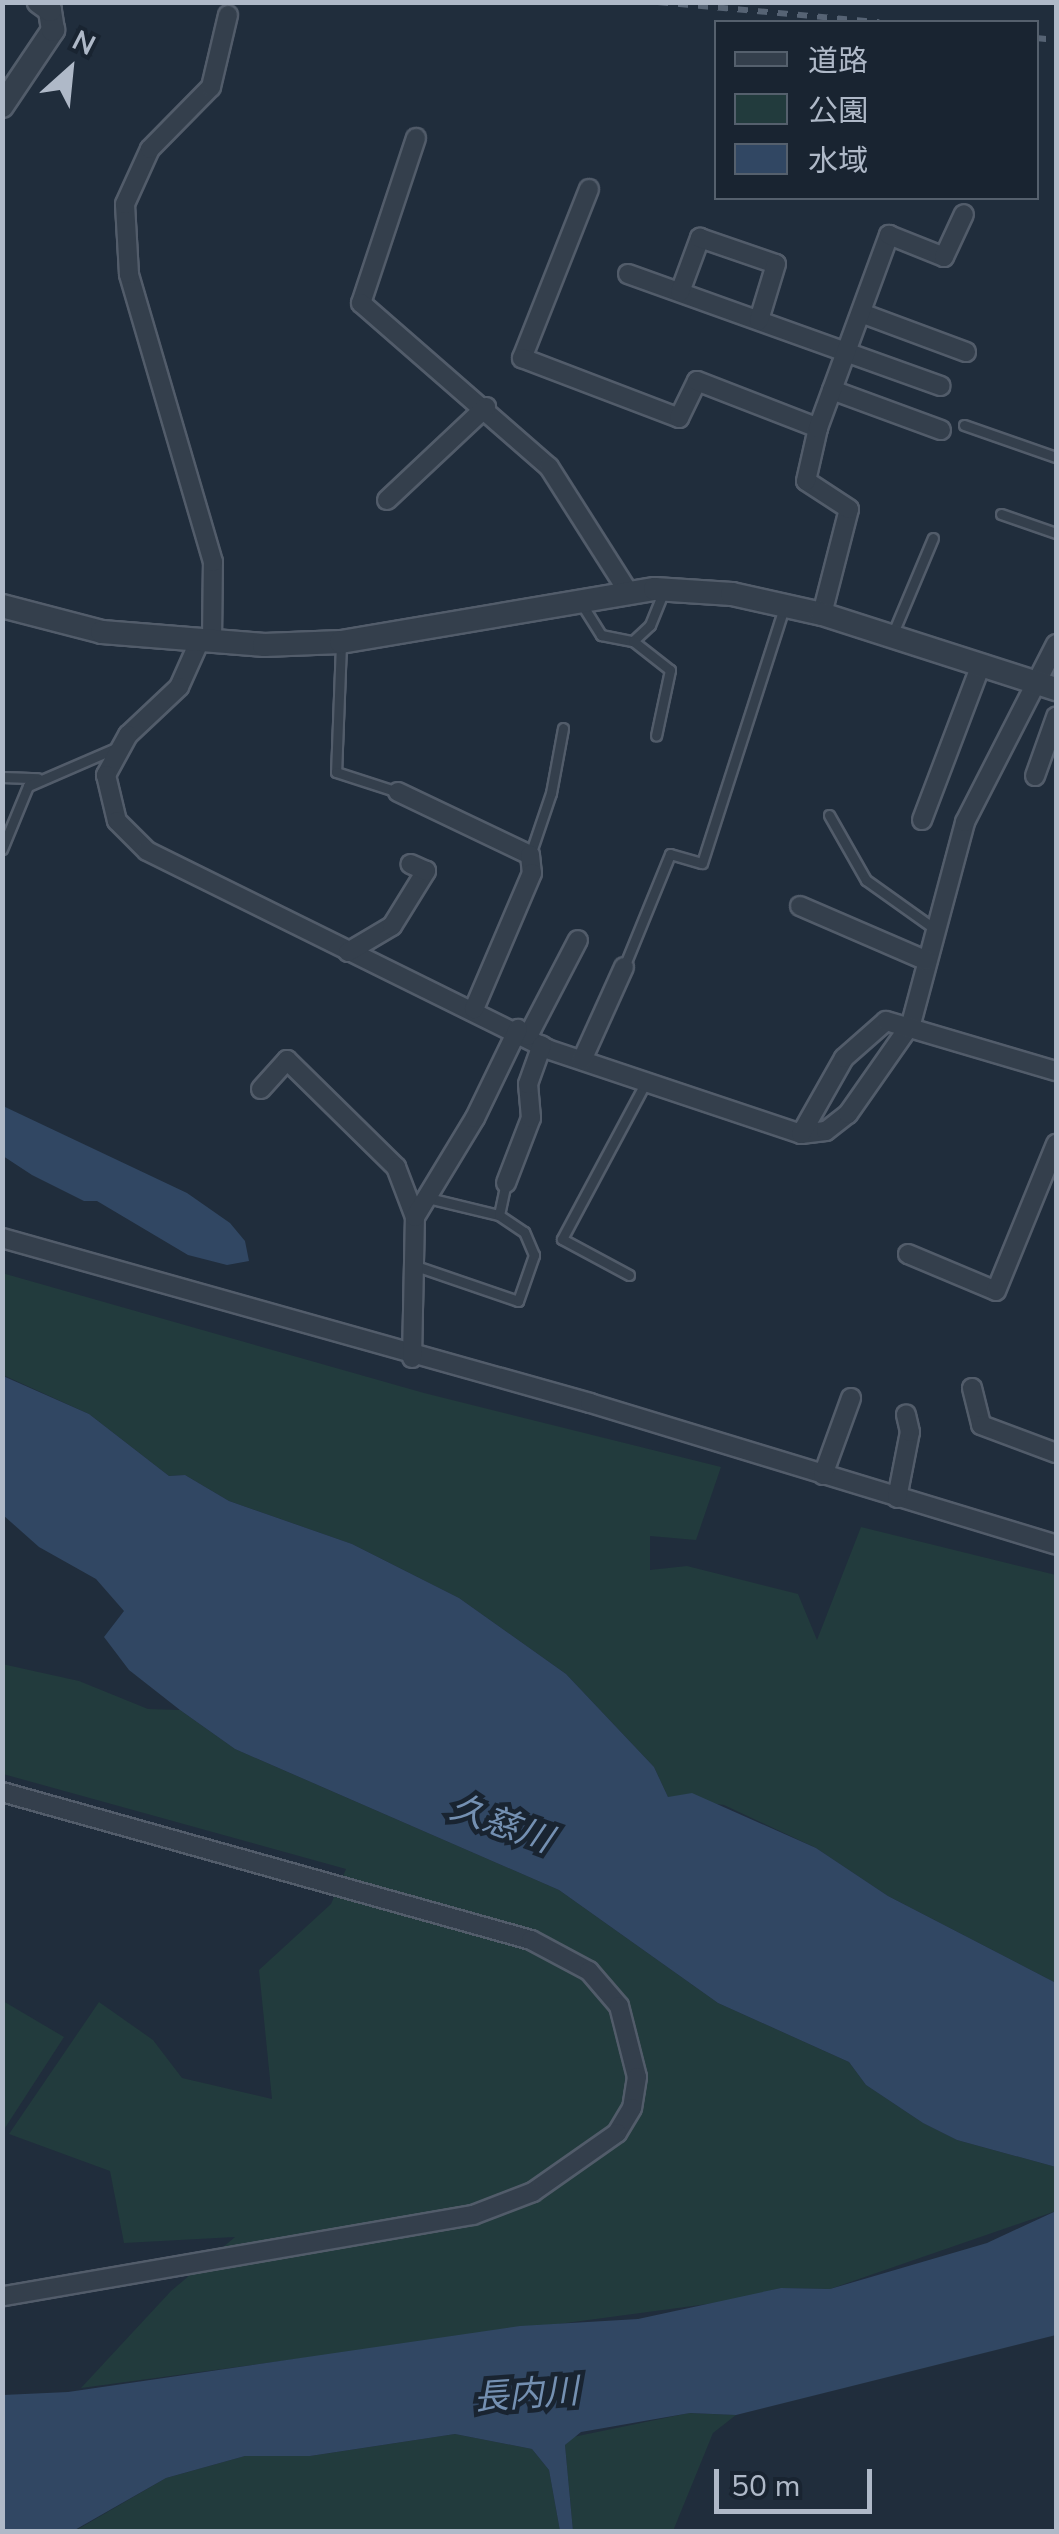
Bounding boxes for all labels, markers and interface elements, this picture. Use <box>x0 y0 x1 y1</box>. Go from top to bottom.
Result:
north arrow <box>20 20 120 120</box>
legend <box>714 20 1039 200</box>
text: N <box>66 22 102 65</box>
text: 道路 <box>808 41 868 82</box>
text: 公園 <box>808 91 868 132</box>
text: 水域 <box>808 141 868 182</box>
water label: 久慈川 <box>444 1786 558 1862</box>
water label: 長内川 <box>472 2370 580 2420</box>
scale bar <box>719 2449 876 2511</box>
text: 50 m <box>731 2466 800 2507</box>

